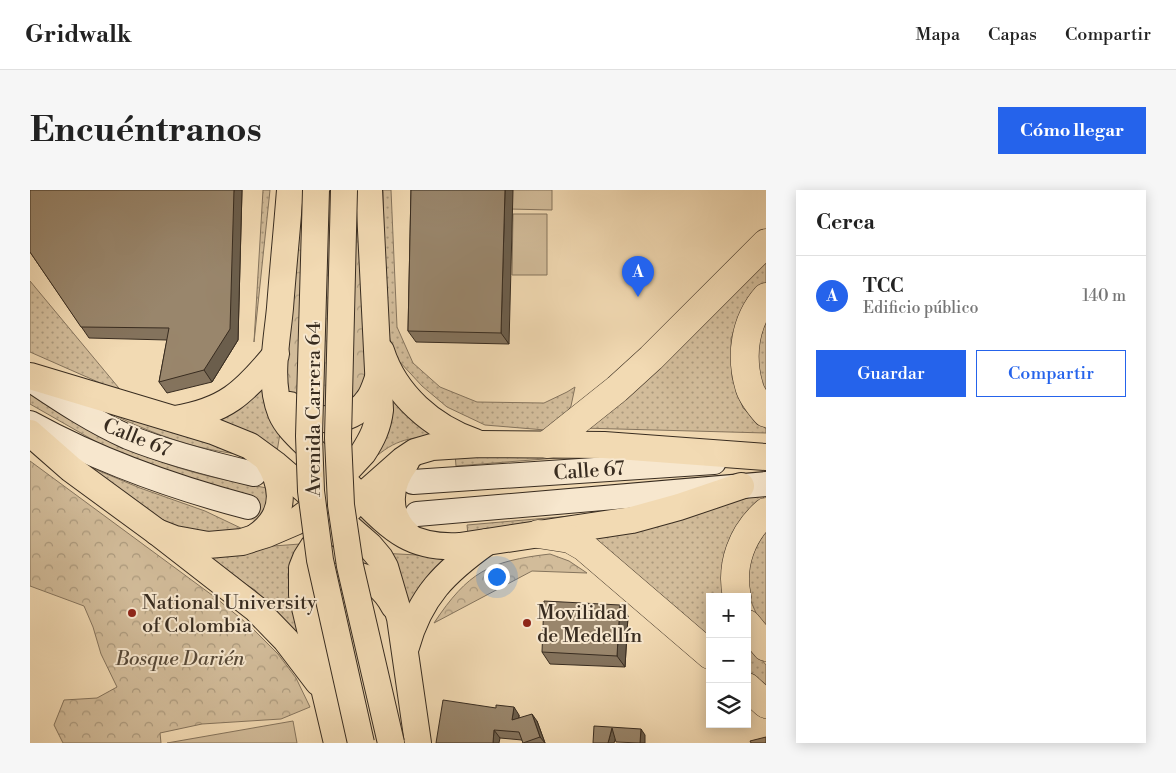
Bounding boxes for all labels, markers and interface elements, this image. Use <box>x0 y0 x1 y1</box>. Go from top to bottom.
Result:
text: Gridwalk <box>25 20 132 50</box>
text: Mapa <box>916 23 960 46</box>
text: Capas <box>988 23 1037 46</box>
text: Compartir <box>1065 23 1151 46</box>
button: Cómo llegar <box>998 107 1146 154</box>
text: Encuéntranos <box>30 109 262 152</box>
text: Cerca <box>816 210 875 236</box>
pin: A <box>622 256 654 297</box>
text: TCC <box>863 274 904 298</box>
text: A <box>826 286 838 306</box>
text: 140 m <box>1082 286 1126 306</box>
text: Edificio público <box>863 298 978 318</box>
street label: Avenida Carrera 64 <box>302 321 327 498</box>
button: Guardar <box>816 350 966 397</box>
button: Compartir <box>976 350 1126 397</box>
street label: Calle 67 <box>99 413 174 463</box>
street label: Calle 67 <box>553 457 625 486</box>
your location <box>484 564 510 590</box>
place label: National University of Colombia <box>142 591 317 639</box>
map controls <box>706 593 751 728</box>
button: + <box>706 593 751 638</box>
place label: Movilidad de Medellín <box>537 601 642 649</box>
marker: National University of Colombia <box>126 607 138 619</box>
marker: Movilidad de Medellín <box>521 617 533 629</box>
button: − <box>706 638 751 683</box>
park label: Bosque Darién <box>115 647 245 672</box>
button: layers <box>706 683 751 728</box>

